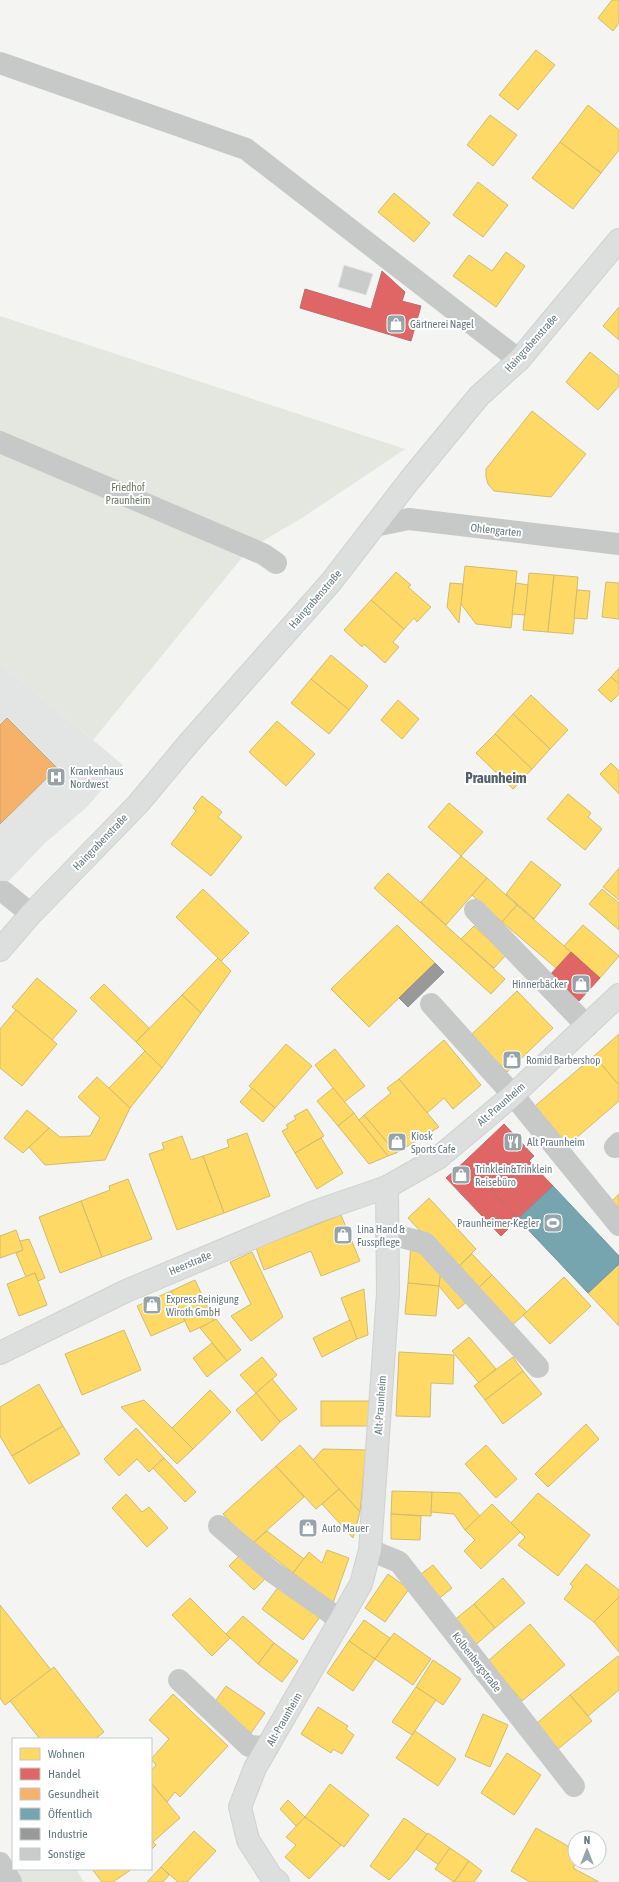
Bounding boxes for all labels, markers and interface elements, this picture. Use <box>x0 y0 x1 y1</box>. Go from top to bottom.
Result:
street label: Haingrabenstraße <box>502 312 560 374</box>
shop icon: Gärtnerei Nagel <box>385 313 407 335</box>
place label: Gärtnerei Nagel <box>410 318 474 330</box>
park label: Friedhof Praunheim <box>106 481 151 506</box>
street label: Ohlengarten <box>470 521 522 539</box>
street label: Haingrabenstraße <box>286 567 344 631</box>
place label: Krankenhaus Nordwest <box>70 765 124 790</box>
hospital icon: Krankenhaus Nordwest <box>45 766 67 788</box>
district label: Praunheim <box>465 769 527 786</box>
street label: Haingrabenstraße <box>70 812 130 872</box>
shop icon: Hinnerbäcker <box>570 973 592 995</box>
place label: Hinnerbäcker <box>512 978 568 990</box>
shop icon: Romid Barbershop <box>501 1049 523 1071</box>
place label: Romid Barbershop <box>526 1054 600 1066</box>
street label: Alt-Praunheim <box>475 1080 527 1128</box>
place label: Kiosk Sports Cafe <box>411 1130 456 1155</box>
shop icon: Kiosk Sports Cafe <box>386 1131 408 1153</box>
restaurant icon: Alt Praunheim <box>502 1131 524 1153</box>
place label: Alt Praunheim <box>527 1136 585 1148</box>
place label: Trinklein&Trinklein Reisebüro <box>475 1163 552 1188</box>
shop icon: Trinklein&Trinklein Reisebüro <box>450 1164 472 1186</box>
sports icon: Praunheimer-Kegler <box>542 1212 564 1234</box>
place label: Praunheimer-Kegler <box>457 1217 540 1229</box>
place label: Lina Hand & Fusspflege <box>357 1223 405 1248</box>
shop icon: Lina Hand & Fusspflege <box>332 1224 354 1246</box>
street label: Heerstraße <box>167 1249 213 1277</box>
place label: Express Reinigung Wiroth GmbH <box>166 1293 239 1318</box>
shop icon: Express Reinigung Wiroth GmbH <box>141 1294 163 1316</box>
street label: Alt-Praunheim <box>372 1375 388 1435</box>
shop icon: Auto Mauer <box>297 1517 319 1539</box>
place label: Auto Mauer <box>322 1522 369 1534</box>
street label: Kolbenbergstraße <box>450 1630 504 1694</box>
street label: Alt-Praunheim <box>264 1690 304 1748</box>
legend <box>12 1738 152 1870</box>
text: Wohnen <box>48 1747 85 1761</box>
text: Handel <box>48 1767 82 1781</box>
text: Gesundheit <box>48 1787 99 1801</box>
text: Öffentlich <box>48 1807 92 1821</box>
text: Industrie <box>48 1827 88 1841</box>
north arrow <box>567 1830 607 1870</box>
text: N <box>584 1834 590 1846</box>
text: Sonstige <box>48 1847 85 1861</box>

